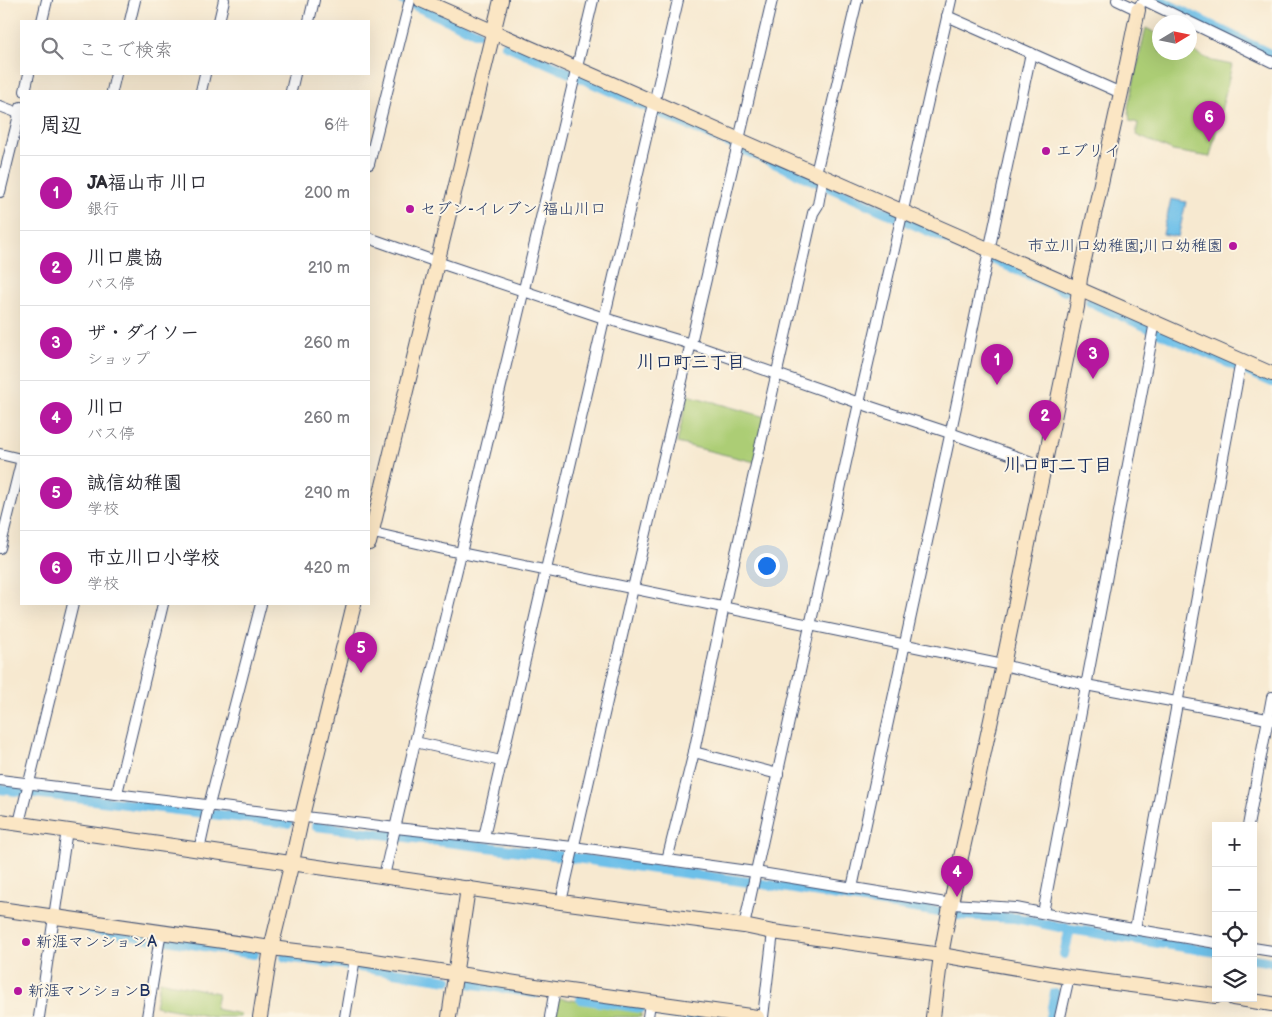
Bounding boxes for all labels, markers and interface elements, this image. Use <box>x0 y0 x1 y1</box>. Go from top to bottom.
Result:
north arrow <box>1152 15 1197 60</box>
search box <box>20 20 370 75</box>
icon: search <box>38 34 66 62</box>
text: ここで検索 <box>78 39 173 62</box>
pin: 6 <box>1193 101 1225 142</box>
text: 周辺 <box>40 113 82 138</box>
text: 6件 <box>324 116 350 135</box>
place label: エブリイ <box>1056 142 1120 161</box>
marker: エブリイ <box>1040 145 1052 157</box>
text: JA福山市 川口 <box>87 172 208 195</box>
text: 1 <box>53 184 59 203</box>
text: 200 m <box>304 184 350 203</box>
text: 銀行 <box>87 200 119 219</box>
place label: セブン-イレブン 福山川口 <box>420 200 606 219</box>
marker: セブン-イレブン 福山川口 <box>404 203 416 215</box>
place label: 市立川口幼稚園;川口幼稚園 <box>1028 237 1223 256</box>
marker: 市立川口幼稚園;川口幼稚園 <box>1227 240 1239 252</box>
text: 川口農協 <box>87 247 163 270</box>
text: 2 <box>51 259 61 278</box>
text: 210 m <box>308 259 350 278</box>
text: バス停 <box>87 275 135 294</box>
text: ザ・ダイソー <box>87 322 199 345</box>
text: 3 <box>51 334 61 353</box>
text: 260 m <box>304 334 350 353</box>
pin: 3 <box>1077 338 1109 379</box>
pin: 1 <box>981 344 1013 385</box>
text: ショップ <box>87 350 150 369</box>
district label: 川口町三丁目 <box>637 352 745 373</box>
text: 川口 <box>87 397 125 420</box>
pin: 2 <box>1029 400 1061 441</box>
text: 4 <box>51 409 61 428</box>
text: 260 m <box>304 409 350 428</box>
text: バス停 <box>87 425 135 444</box>
district label: 川口町二丁目 <box>1004 455 1112 476</box>
text: 誠信幼稚園 <box>87 472 182 495</box>
text: 5 <box>51 484 61 503</box>
text: 290 m <box>304 484 350 503</box>
text: 学校 <box>87 500 119 519</box>
text: 市立川口小学校 <box>87 547 220 570</box>
your location <box>754 553 780 579</box>
text: 6 <box>51 559 61 578</box>
text: 420 m <box>304 559 350 578</box>
text: 学校 <box>87 575 119 594</box>
pin: 5 <box>345 632 377 673</box>
map controls <box>1212 822 1257 1002</box>
button: + <box>1212 822 1257 867</box>
pin: 4 <box>941 856 973 897</box>
button: − <box>1212 867 1257 912</box>
button: locate <box>1212 912 1257 957</box>
place label: 新涯マンションA <box>36 933 157 952</box>
marker: 新涯マンションA <box>20 936 32 948</box>
button: layers <box>1212 957 1257 1002</box>
place label: 新涯マンションB <box>28 982 150 1001</box>
marker: 新涯マンションB <box>12 985 24 997</box>

